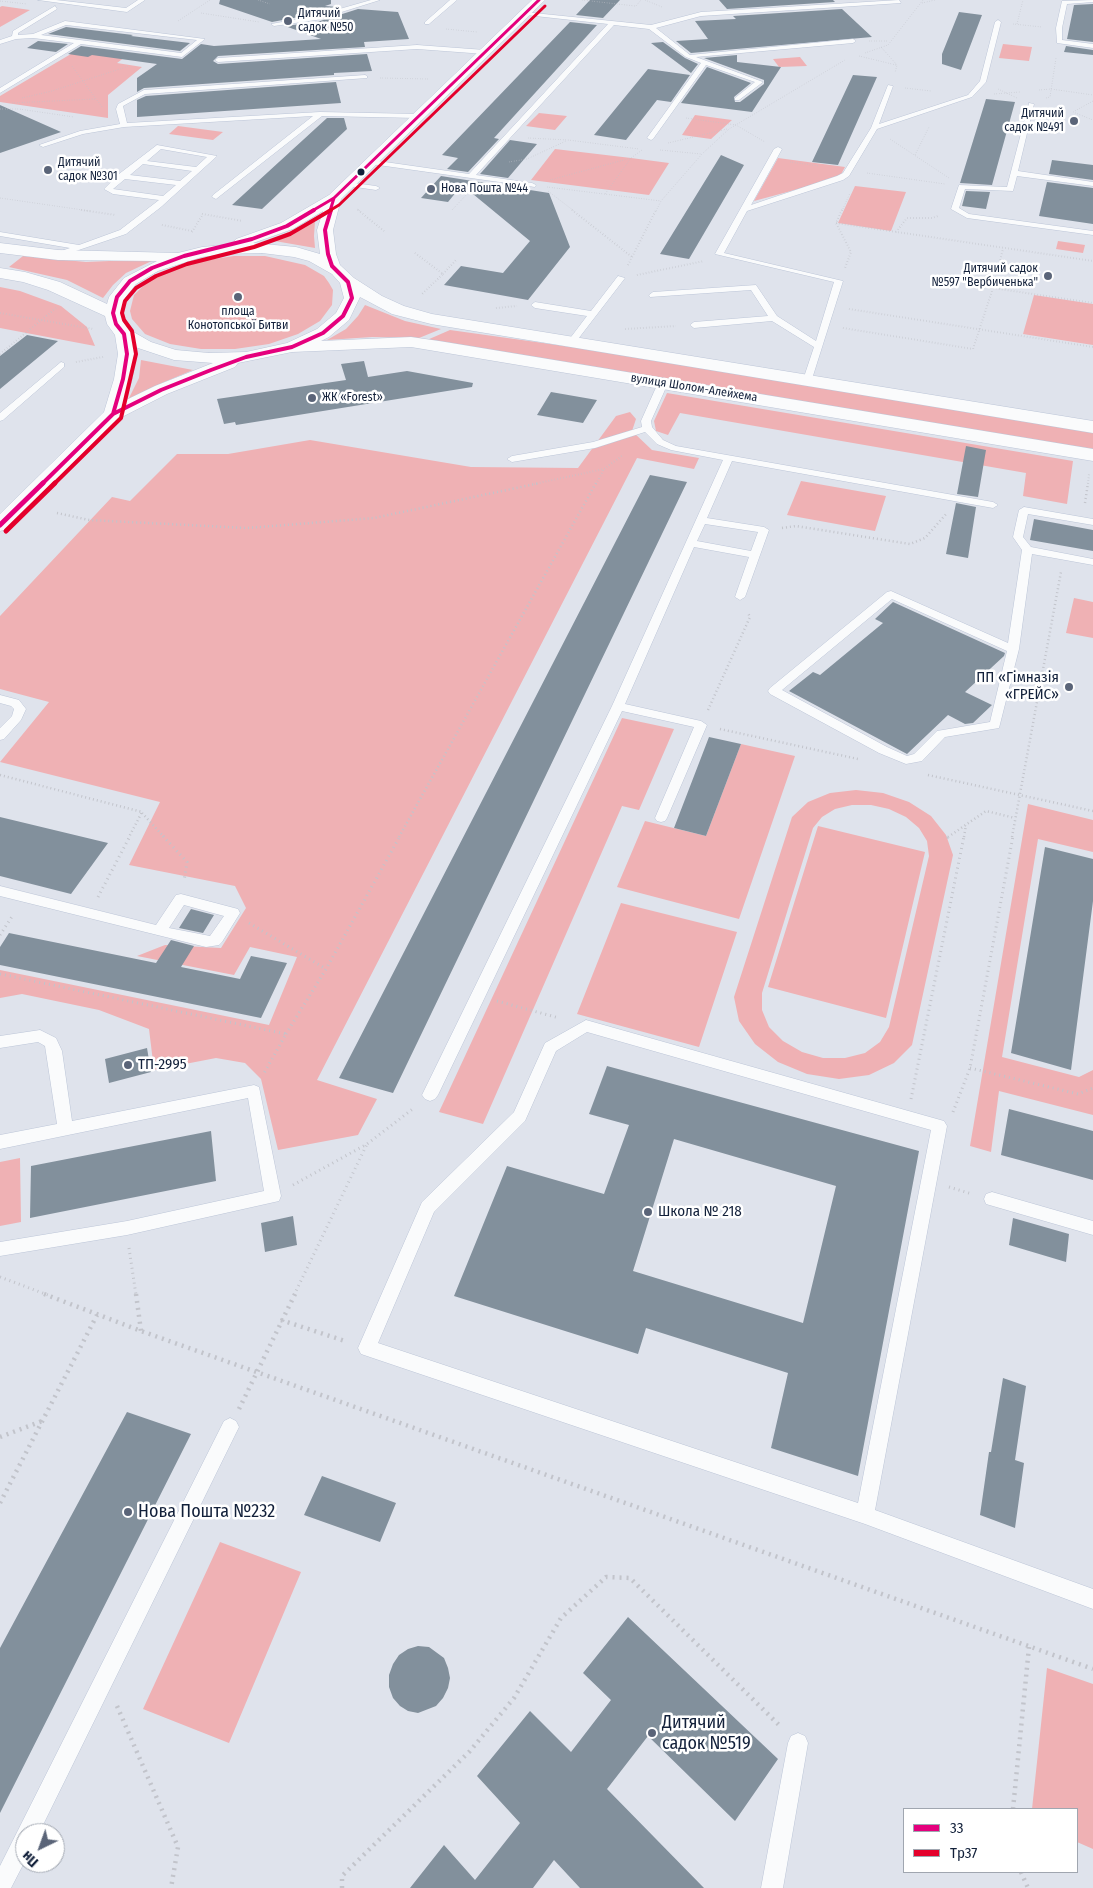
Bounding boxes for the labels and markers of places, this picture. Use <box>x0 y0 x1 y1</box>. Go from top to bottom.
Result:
place label: Дитячий садок №50 <box>298 7 354 35</box>
marker: Дитячий садок №50 <box>282 15 294 27</box>
place label: Дитячий садок №491 <box>1004 107 1064 135</box>
marker: Дитячий садок №491 <box>1068 115 1080 127</box>
place label: Дитячий садок №301 <box>58 156 118 184</box>
marker: Дитячий садок №301 <box>42 164 54 176</box>
unlabelled marker <box>356 167 366 177</box>
place label: Нова Пошта №44 <box>441 182 528 196</box>
marker: Нова Пошта №44 <box>425 183 437 195</box>
place label: Дитячий садок №597 "Вербиченька" <box>932 262 1038 290</box>
marker: Дитячий садок №597 "Вербиченька" <box>1042 270 1054 282</box>
marker: площа Конотопської Битви <box>232 291 244 303</box>
place label: площа Конотопської Битви <box>188 305 288 333</box>
place label: ЖК «Forest» <box>322 391 383 405</box>
marker: ЖК «Forest» <box>306 392 318 404</box>
place label: ПП «Гімназія «ГРЕЙС» <box>976 669 1059 704</box>
marker: ПП «Гімназія «ГРЕЙС» <box>1063 681 1075 693</box>
place label: ТП-2995 <box>138 1056 187 1074</box>
marker: ТП-2995 <box>122 1059 134 1071</box>
place label: Школа № 218 <box>658 1203 742 1221</box>
marker: Школа № 218 <box>642 1206 654 1218</box>
place label: Нова Пошта №232 <box>138 1501 275 1523</box>
marker: Нова Пошта №232 <box>122 1506 134 1518</box>
place label: Дитячий садок №519 <box>662 1712 751 1755</box>
marker: Дитячий садок №519 <box>646 1727 658 1739</box>

